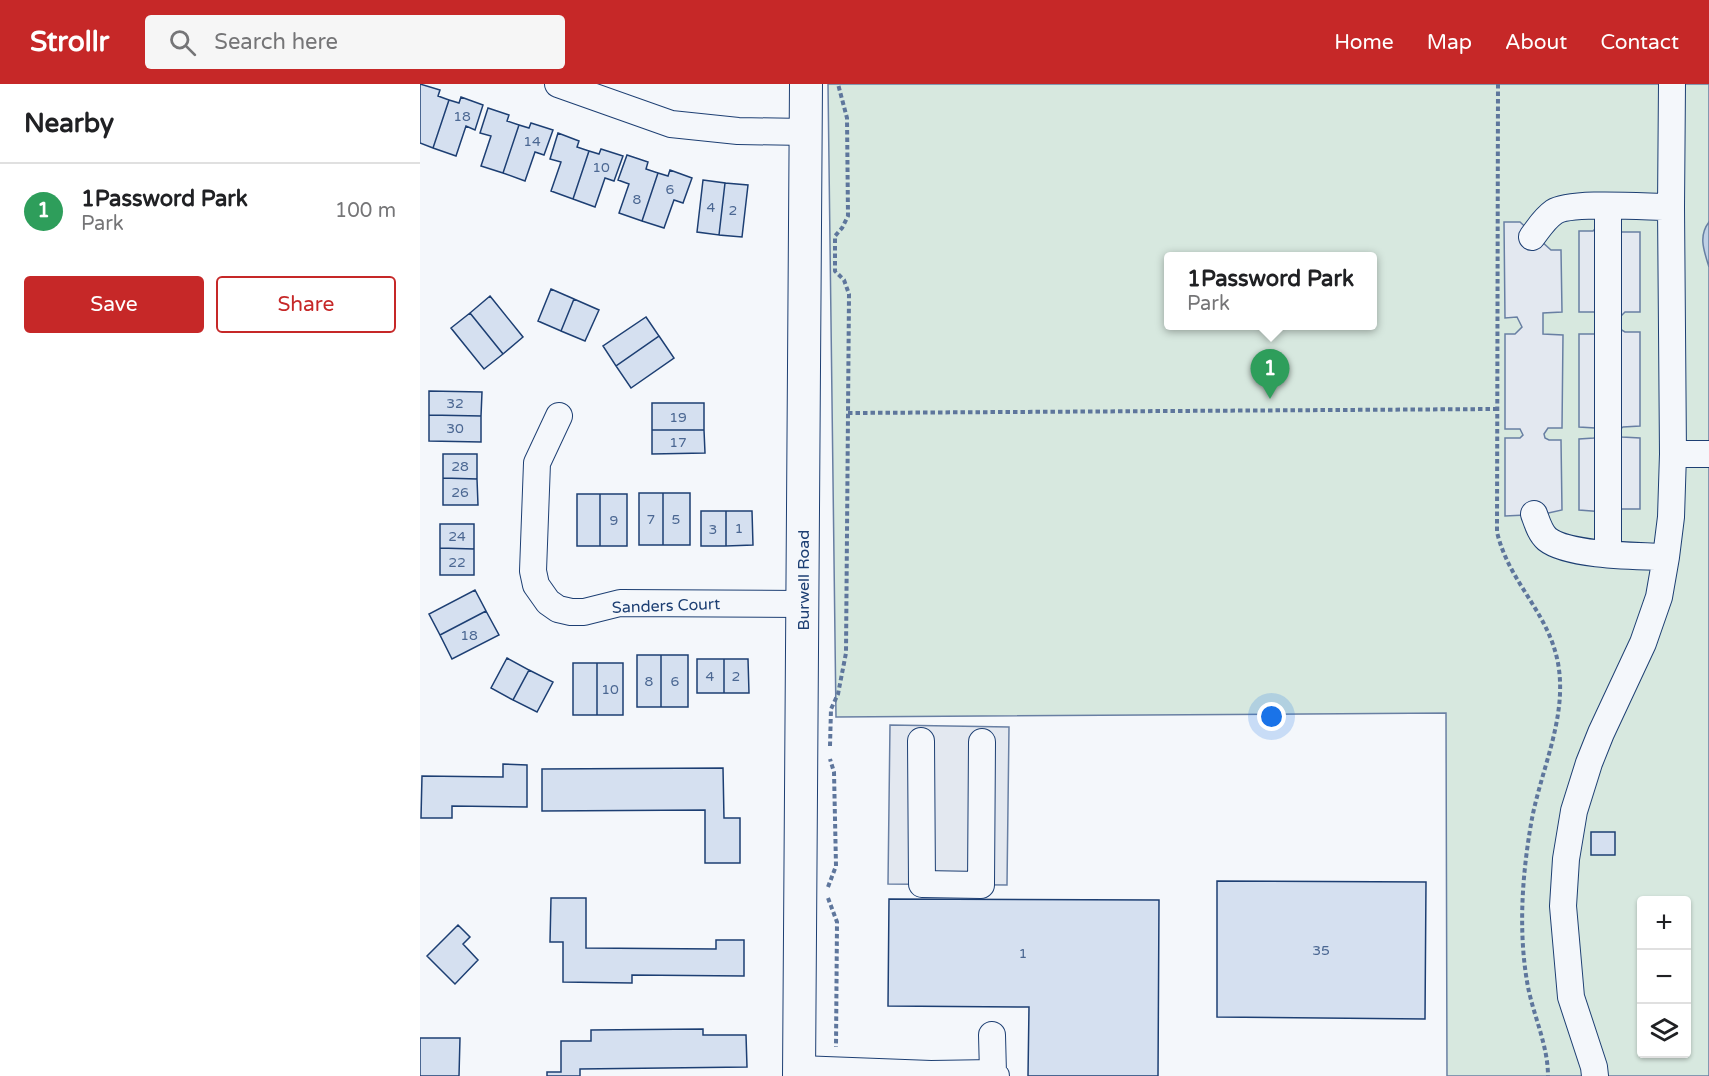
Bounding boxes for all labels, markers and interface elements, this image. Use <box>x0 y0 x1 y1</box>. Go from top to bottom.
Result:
search box <box>145 15 565 69</box>
text: Strollr <box>30 25 109 59</box>
icon: search <box>166 26 199 59</box>
text: Search here <box>214 29 338 55</box>
text: Home <box>1334 30 1394 55</box>
text: Map <box>1427 30 1472 55</box>
text: About <box>1505 30 1567 55</box>
text: Contact <box>1600 30 1679 55</box>
text: Nearby <box>24 108 114 139</box>
house number: 18 <box>453 108 471 125</box>
house number: 14 <box>523 133 541 150</box>
house number: 10 <box>592 159 610 176</box>
house number: 6 <box>666 181 675 198</box>
text: 1Password Park <box>81 186 248 212</box>
house number: 8 <box>633 191 642 208</box>
text: 1 <box>37 199 50 223</box>
text: 100 m <box>335 199 396 223</box>
house number: 4 <box>707 199 716 216</box>
house number: 2 <box>729 202 737 219</box>
text: Park <box>81 212 124 236</box>
popup <box>1164 252 1377 330</box>
text: 1Password Park <box>1187 266 1354 292</box>
button: Save <box>24 276 204 333</box>
button: Share <box>216 276 396 333</box>
text: Park <box>1187 292 1230 316</box>
pin: 1 <box>1250 350 1290 399</box>
house number: 32 <box>446 395 464 412</box>
house number: 19 <box>669 409 687 426</box>
house number: 30 <box>446 420 464 437</box>
house number: 17 <box>669 434 687 451</box>
house number: 28 <box>451 458 469 475</box>
house number: 26 <box>451 484 469 501</box>
house number: 7 <box>647 511 655 528</box>
house number: 5 <box>672 511 680 528</box>
house number: 9 <box>610 512 618 529</box>
house number: 1 <box>735 520 743 537</box>
house number: 3 <box>709 521 717 538</box>
house number: 24 <box>448 528 466 545</box>
street label: Burwell Road <box>794 530 814 630</box>
house number: 22 <box>448 554 466 571</box>
street label: Sanders Court <box>612 594 720 618</box>
house number: 18 <box>460 627 478 644</box>
house number: 4 <box>706 668 715 685</box>
house number: 2 <box>732 668 740 685</box>
house number: 8 <box>645 673 654 690</box>
house number: 6 <box>671 673 680 690</box>
house number: 10 <box>601 681 619 698</box>
your location <box>1257 702 1286 731</box>
map controls <box>1637 896 1691 1058</box>
button: + <box>1637 896 1691 950</box>
house number: 35 <box>1312 942 1330 959</box>
house number: 1 <box>1019 945 1027 962</box>
button: − <box>1637 950 1691 1004</box>
button: layers <box>1637 1004 1691 1058</box>

